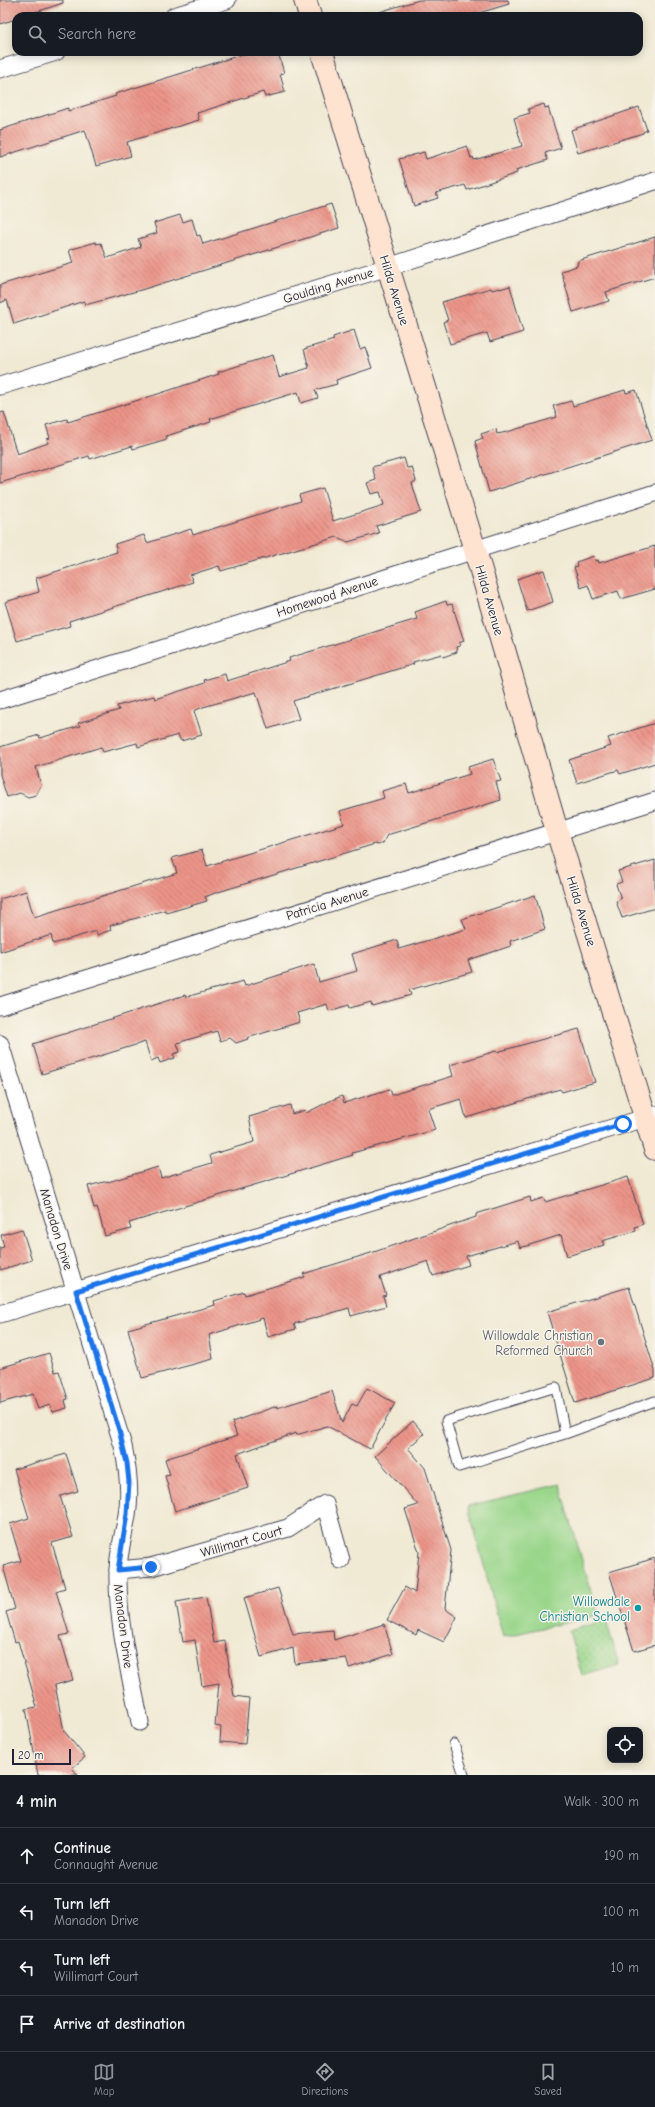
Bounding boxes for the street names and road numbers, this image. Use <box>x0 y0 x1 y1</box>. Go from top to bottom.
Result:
street label: Hilda Avenue <box>377 253 412 328</box>
street label: Goulding Avenue <box>281 264 376 306</box>
street label: Hilda Avenue <box>472 563 507 638</box>
street label: Homewood Avenue <box>275 573 380 620</box>
street label: Hilda Avenue <box>564 874 599 949</box>
street label: Patricia Avenue <box>284 884 371 923</box>
street label: Manadon Drive <box>37 1186 76 1272</box>
street label: Willimart Court <box>199 1522 285 1560</box>
street label: Manadon Drive <box>111 1583 136 1670</box>

